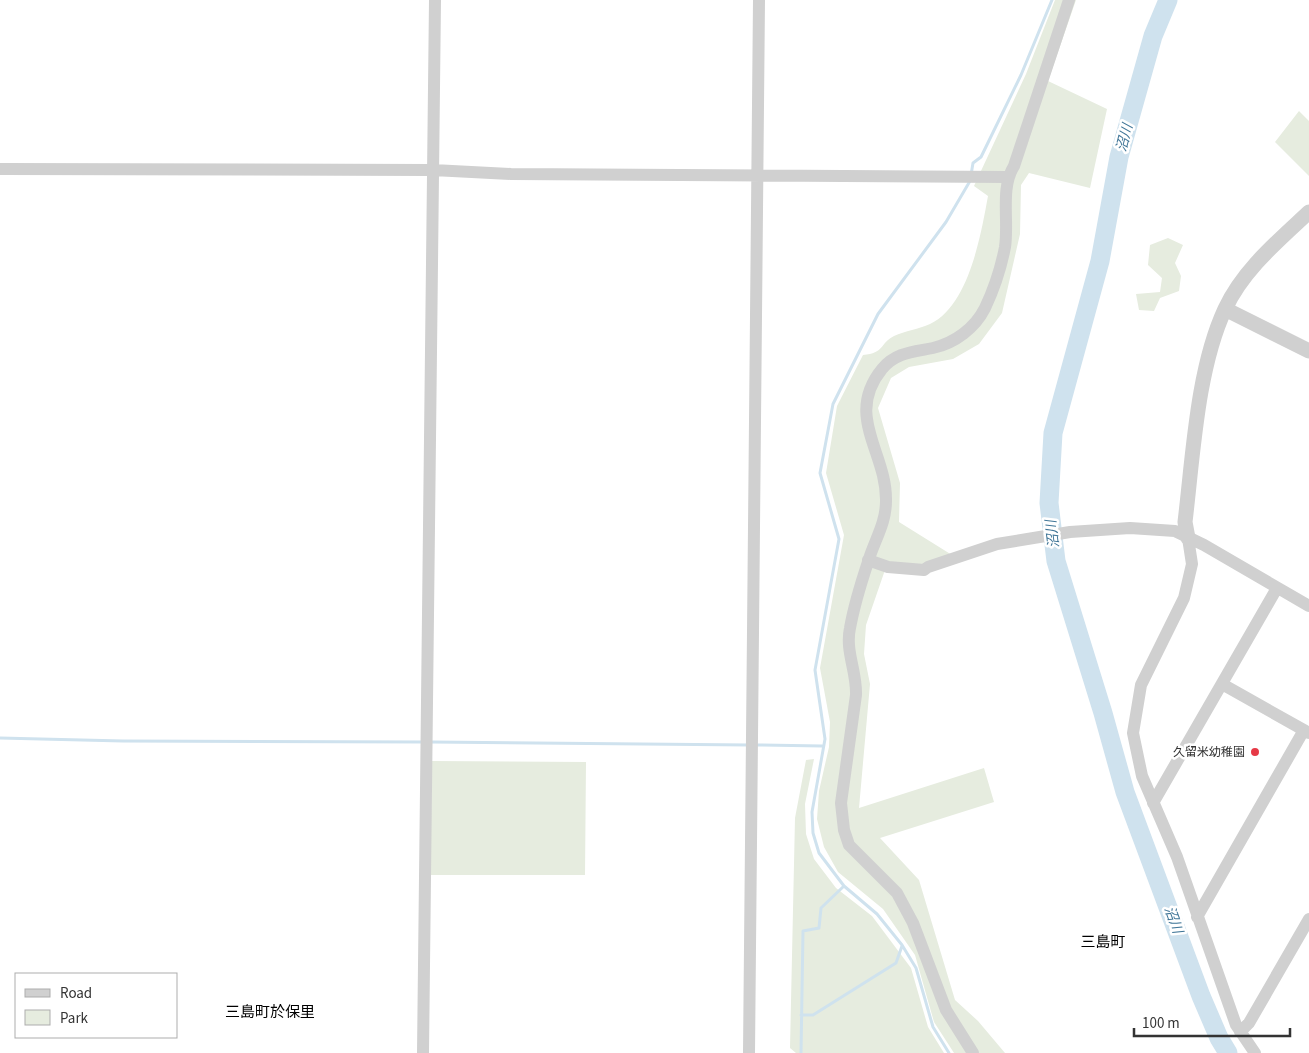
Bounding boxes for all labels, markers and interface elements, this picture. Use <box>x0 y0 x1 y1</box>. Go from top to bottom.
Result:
water label: 沼川 <box>1112 120 1139 154</box>
water label: 沼川 <box>1041 517 1065 549</box>
place label: 久留米幼稚園 <box>1173 744 1245 761</box>
marker: 久留米幼稚園 <box>1249 746 1261 758</box>
water label: 沼川 <box>1159 903 1188 938</box>
district label: 三島町 <box>1080 932 1126 953</box>
legend <box>15 973 178 1038</box>
text: Road <box>60 983 92 1004</box>
district label: 三島町於保里 <box>225 1002 315 1023</box>
scale bar <box>1134 1006 1290 1038</box>
text: Park <box>60 1008 89 1029</box>
text: 100 m <box>1142 1013 1180 1034</box>

